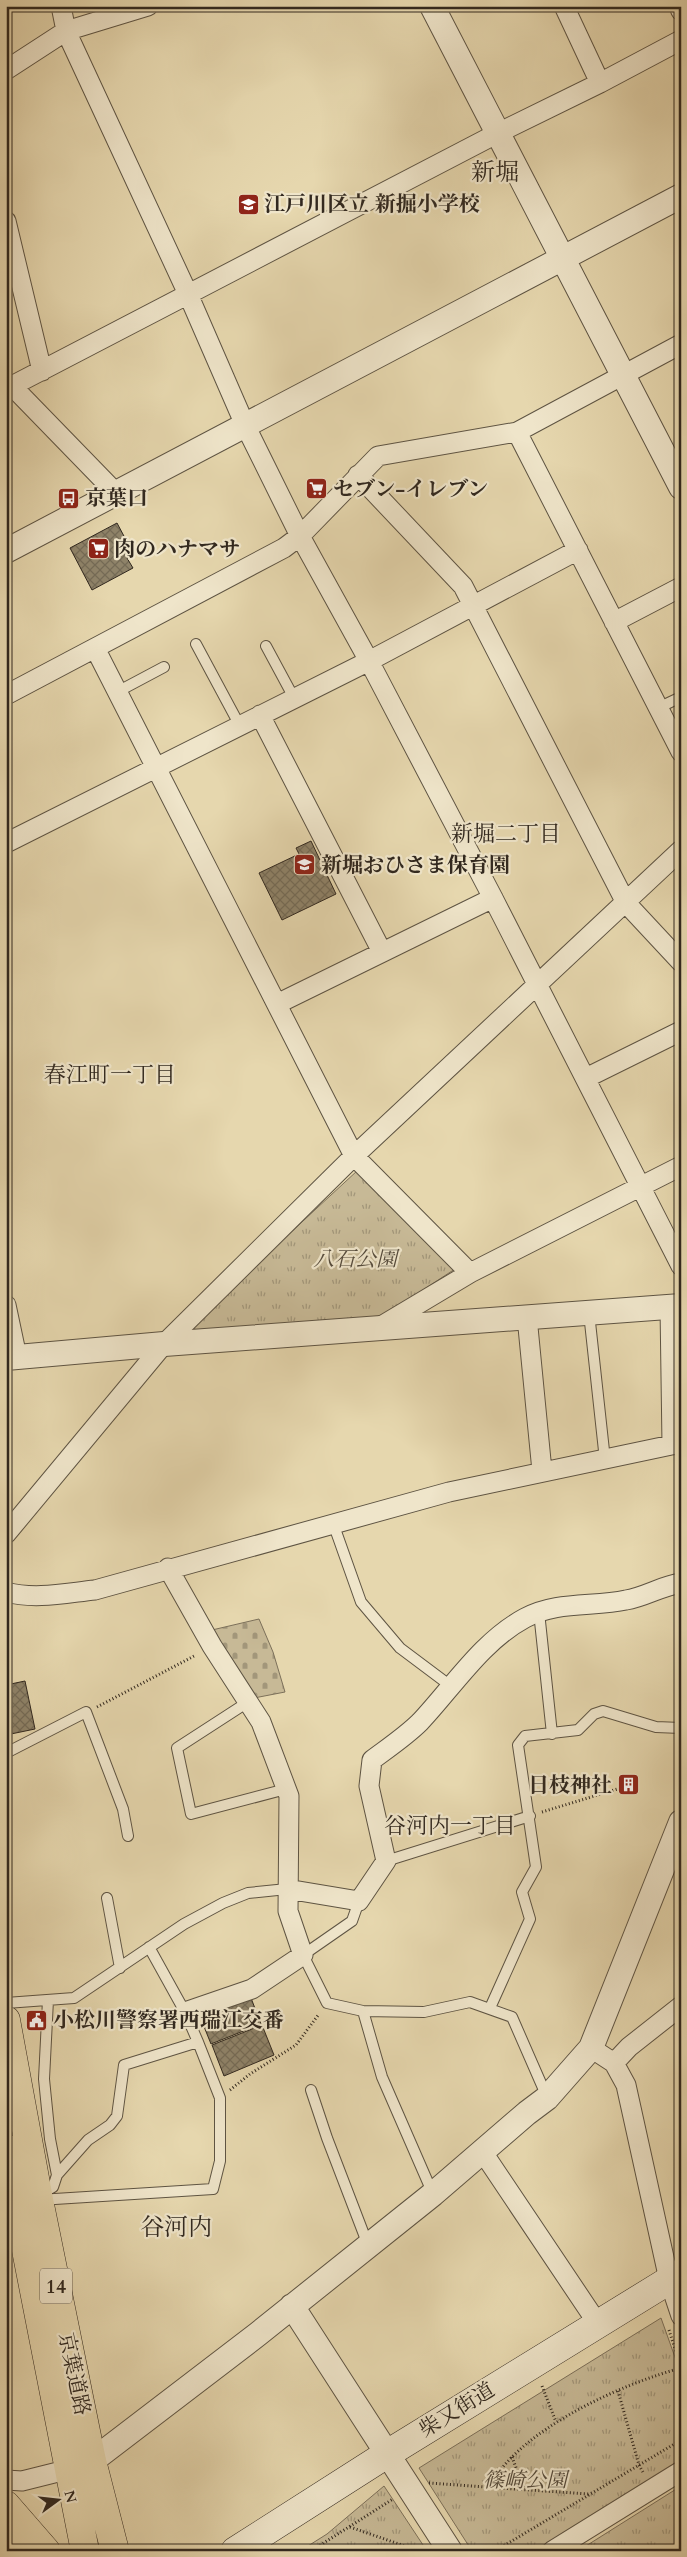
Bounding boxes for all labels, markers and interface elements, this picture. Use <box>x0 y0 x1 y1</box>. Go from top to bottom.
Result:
district label: 新堀 <box>471 156 519 189</box>
place label: 江戸川区立 新掘小学校 <box>264 190 480 219</box>
school or university icon: 江戸川区立 新掘小学校 <box>236 192 260 216</box>
place label: セブン-イレブン <box>333 475 488 504</box>
supermarket icon: セブン-イレブン <box>305 477 329 501</box>
place label: 京葉口 <box>85 484 148 513</box>
bus stop icon: 京葉口 <box>57 486 81 510</box>
place label: 肉のハナマサ <box>114 535 240 564</box>
supermarket icon: 肉のハナマサ <box>86 537 110 561</box>
district label: 新堀二丁目 <box>451 819 561 849</box>
place label: 新堀おひさま保育園 <box>321 851 510 880</box>
school or university icon: 新堀おひさま保育園 <box>293 853 317 877</box>
district label: 春江町一丁目 <box>44 1060 176 1090</box>
park label: 八石公園 <box>313 1245 400 1274</box>
place label: 日枝神社 <box>528 1771 612 1800</box>
building icon: 日枝神社 <box>616 1773 640 1797</box>
district label: 谷河内一丁目 <box>384 1811 516 1841</box>
place label: 小松川警察署西瑞江交番 <box>53 2006 284 2035</box>
public building icon: 小松川警察署西瑞江交番 <box>25 2008 49 2032</box>
district label: 谷河内 <box>140 2211 212 2244</box>
road number: 14 <box>40 2268 72 2304</box>
street label: 京葉道路 <box>51 2330 97 2418</box>
street label: 柴又街道 <box>414 2375 500 2445</box>
park label: 篠崎公園 <box>483 2466 570 2495</box>
north arrow <box>32 2474 82 2524</box>
text: N <box>59 2488 81 2505</box>

